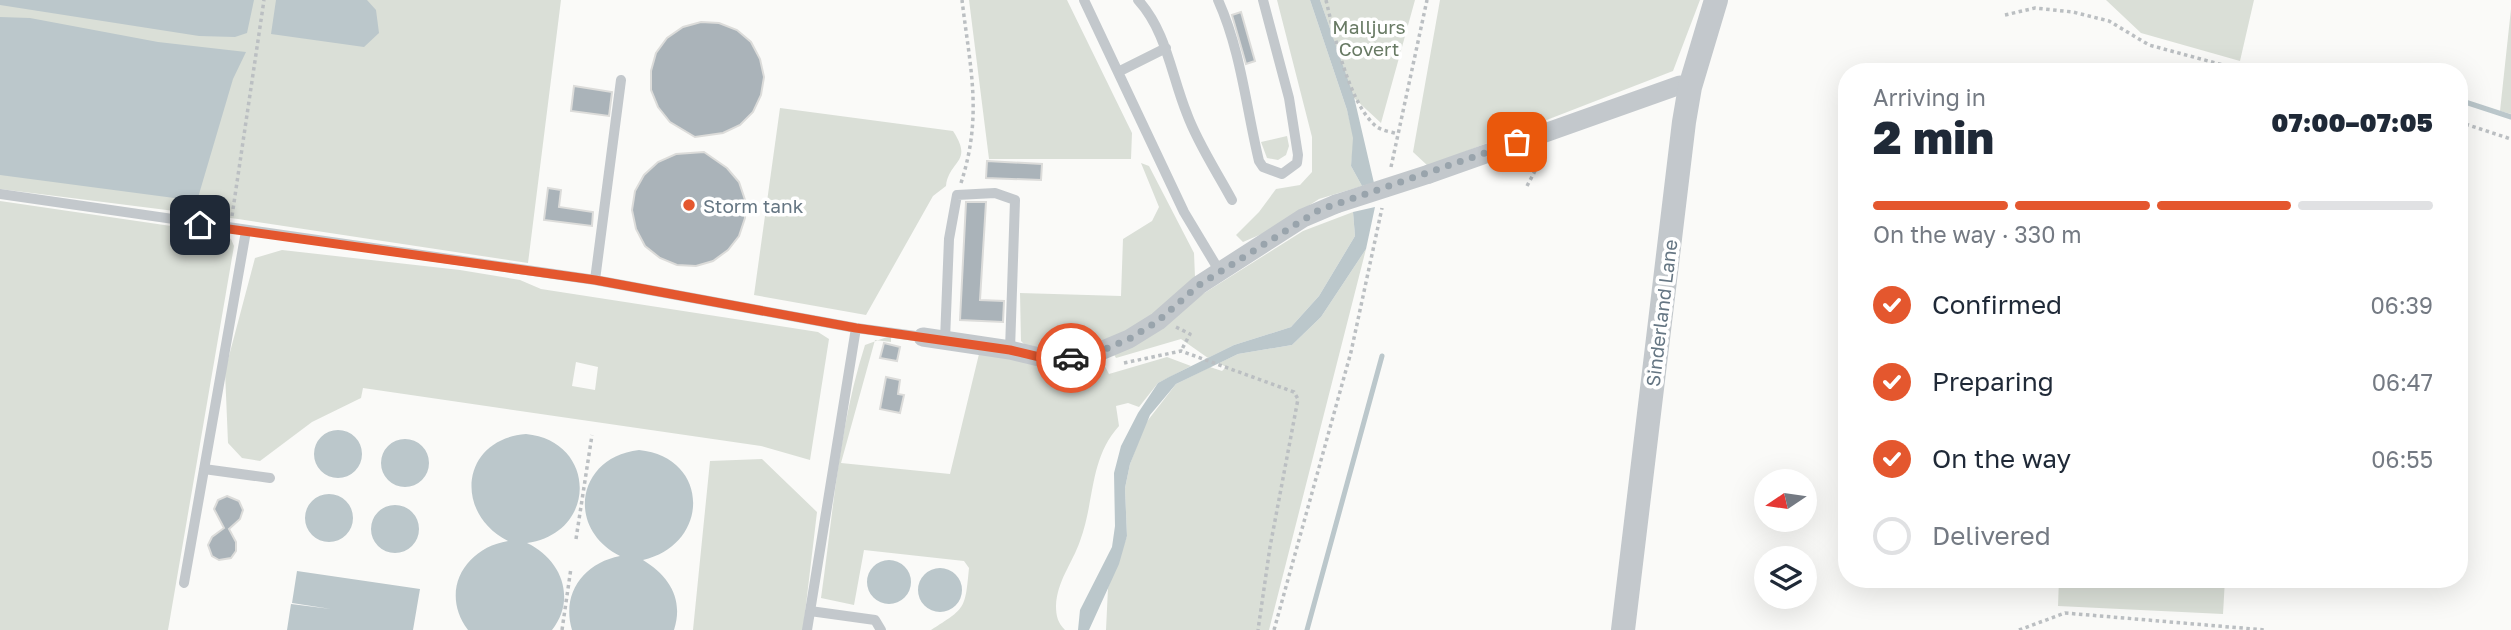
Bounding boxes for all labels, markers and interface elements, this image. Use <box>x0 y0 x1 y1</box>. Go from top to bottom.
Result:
park label: Malljurs Covert <box>1332 15 1406 60</box>
text: Arriving in <box>1873 83 1986 111</box>
text: 07:00–07:05 <box>2271 107 2433 138</box>
text: 2 min <box>1873 109 1994 164</box>
pin <box>1487 112 1547 172</box>
icon: bag <box>1498 123 1536 161</box>
place label: Storm tank <box>703 194 804 217</box>
pin <box>170 195 230 255</box>
marker: Storm tank <box>681 197 697 213</box>
icon: home <box>181 206 219 244</box>
text: On the way · 330 m <box>1873 220 2082 248</box>
street label: Sinderland Lane <box>1641 238 1681 388</box>
icon: check <box>1873 286 1911 324</box>
text: Confirmed <box>1932 289 2062 320</box>
text: 06:39 <box>2371 291 2433 319</box>
courier <box>1036 323 1106 393</box>
icon: car <box>1052 339 1090 377</box>
icon: check <box>1873 363 1911 401</box>
text: Preparing <box>1932 366 2054 397</box>
text: 06:47 <box>2372 368 2433 396</box>
icon: check <box>1873 440 1911 478</box>
text: On the way <box>1932 443 2071 474</box>
text: 06:55 <box>2371 445 2433 473</box>
north arrow <box>1754 469 1816 532</box>
map controls <box>1754 469 1817 609</box>
text: Delivered <box>1932 520 2051 551</box>
button: layers <box>1754 546 1817 609</box>

